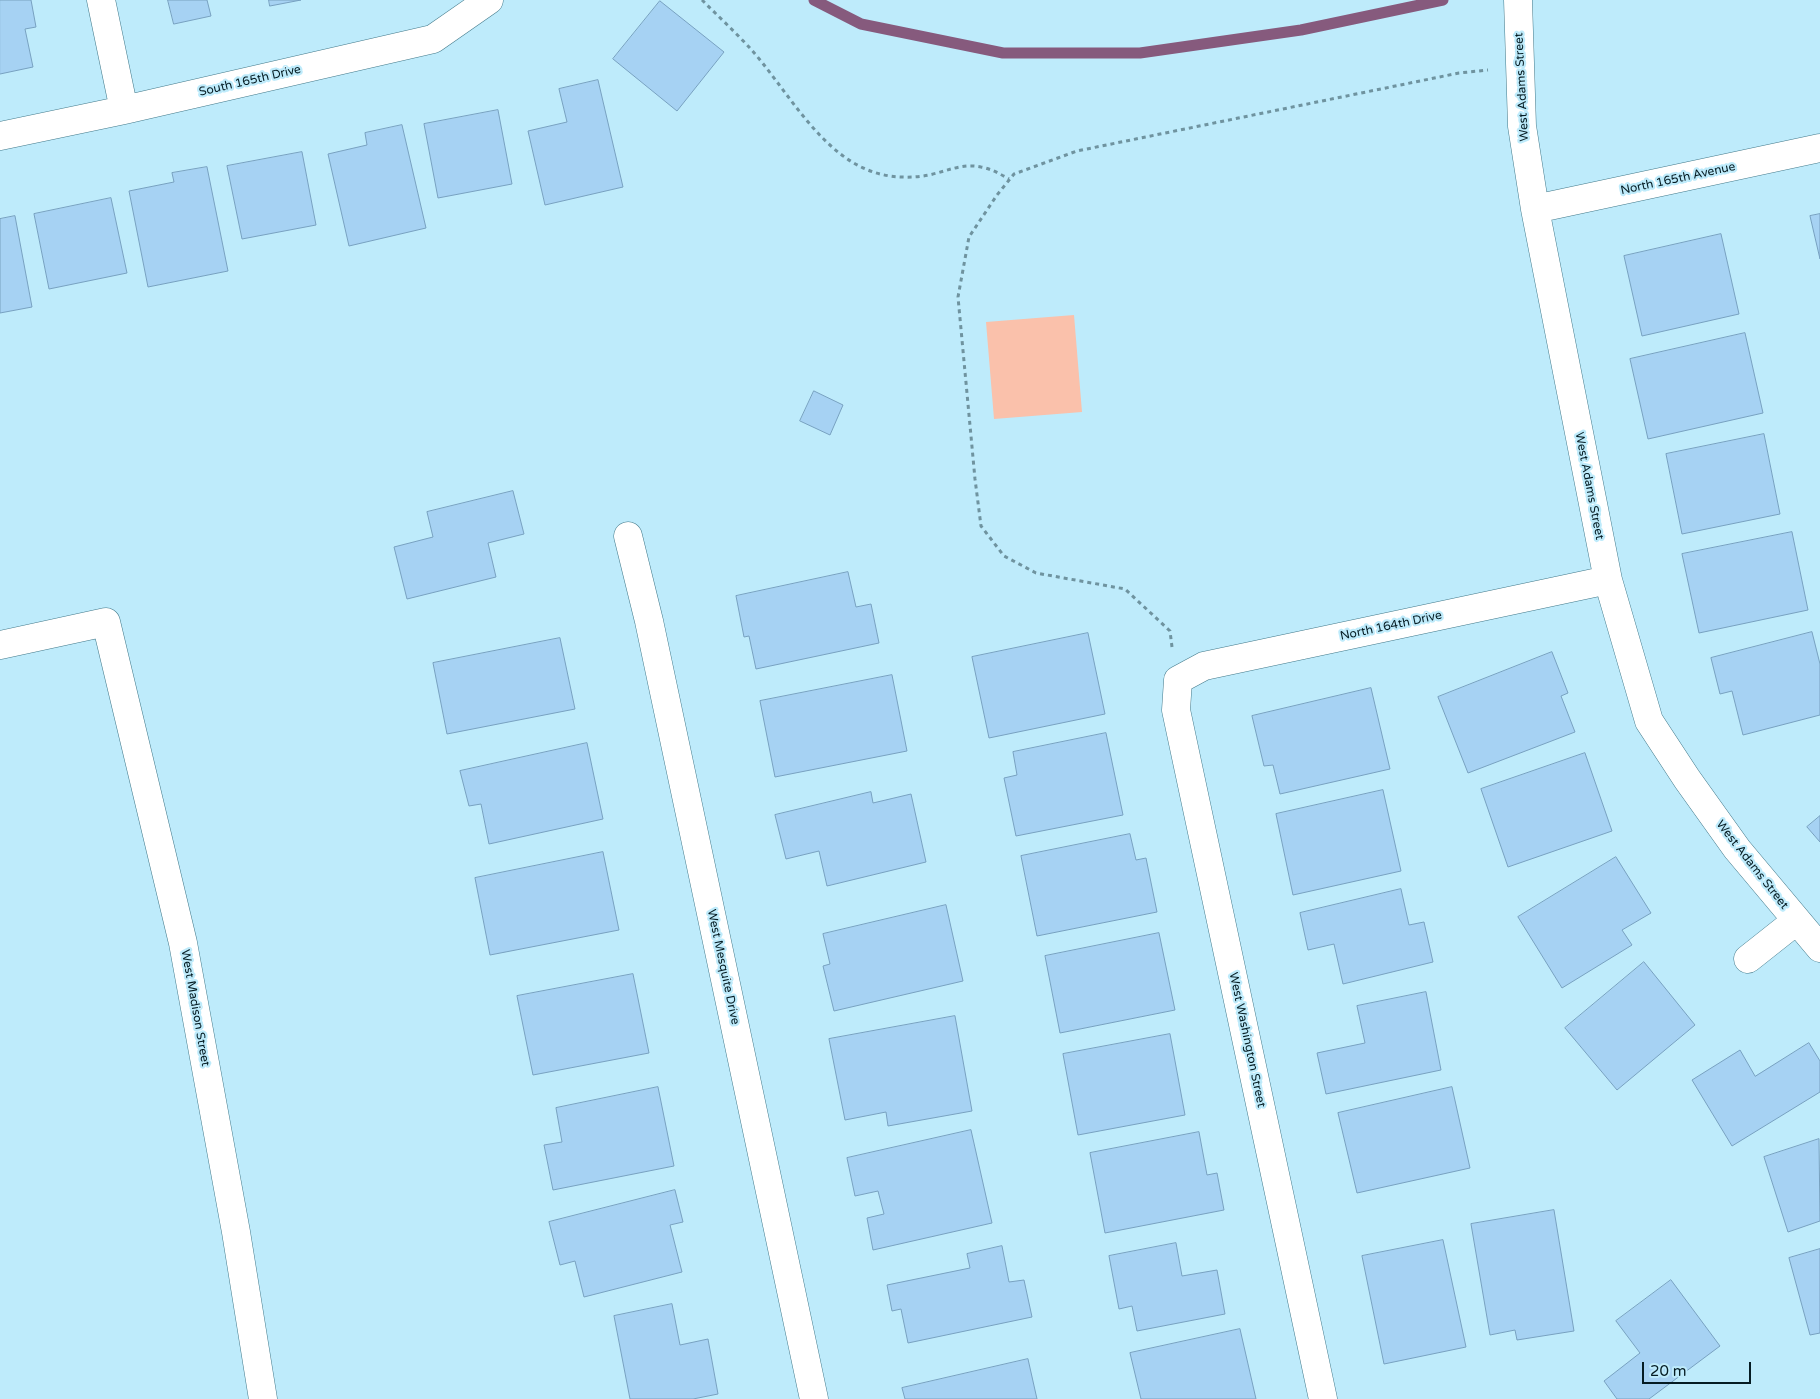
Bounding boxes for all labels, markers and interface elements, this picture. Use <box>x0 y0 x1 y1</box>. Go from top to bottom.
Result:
street label: West Adams Street <box>1512 32 1532 142</box>
street label: South 165th Drive <box>198 62 302 100</box>
street label: North 165th Avenue <box>1619 160 1737 198</box>
street label: West Adams Street <box>1572 431 1606 541</box>
street label: North 164th Drive <box>1339 608 1443 644</box>
street label: West Adams Street <box>1713 818 1791 912</box>
street label: West Mesquite Drive <box>704 908 742 1026</box>
street label: West Madison Street <box>178 948 212 1068</box>
street label: West Washington Street <box>1226 971 1268 1109</box>
scale bar <box>1645 1352 1754 1384</box>
text: 20 m <box>1650 1362 1687 1380</box>

